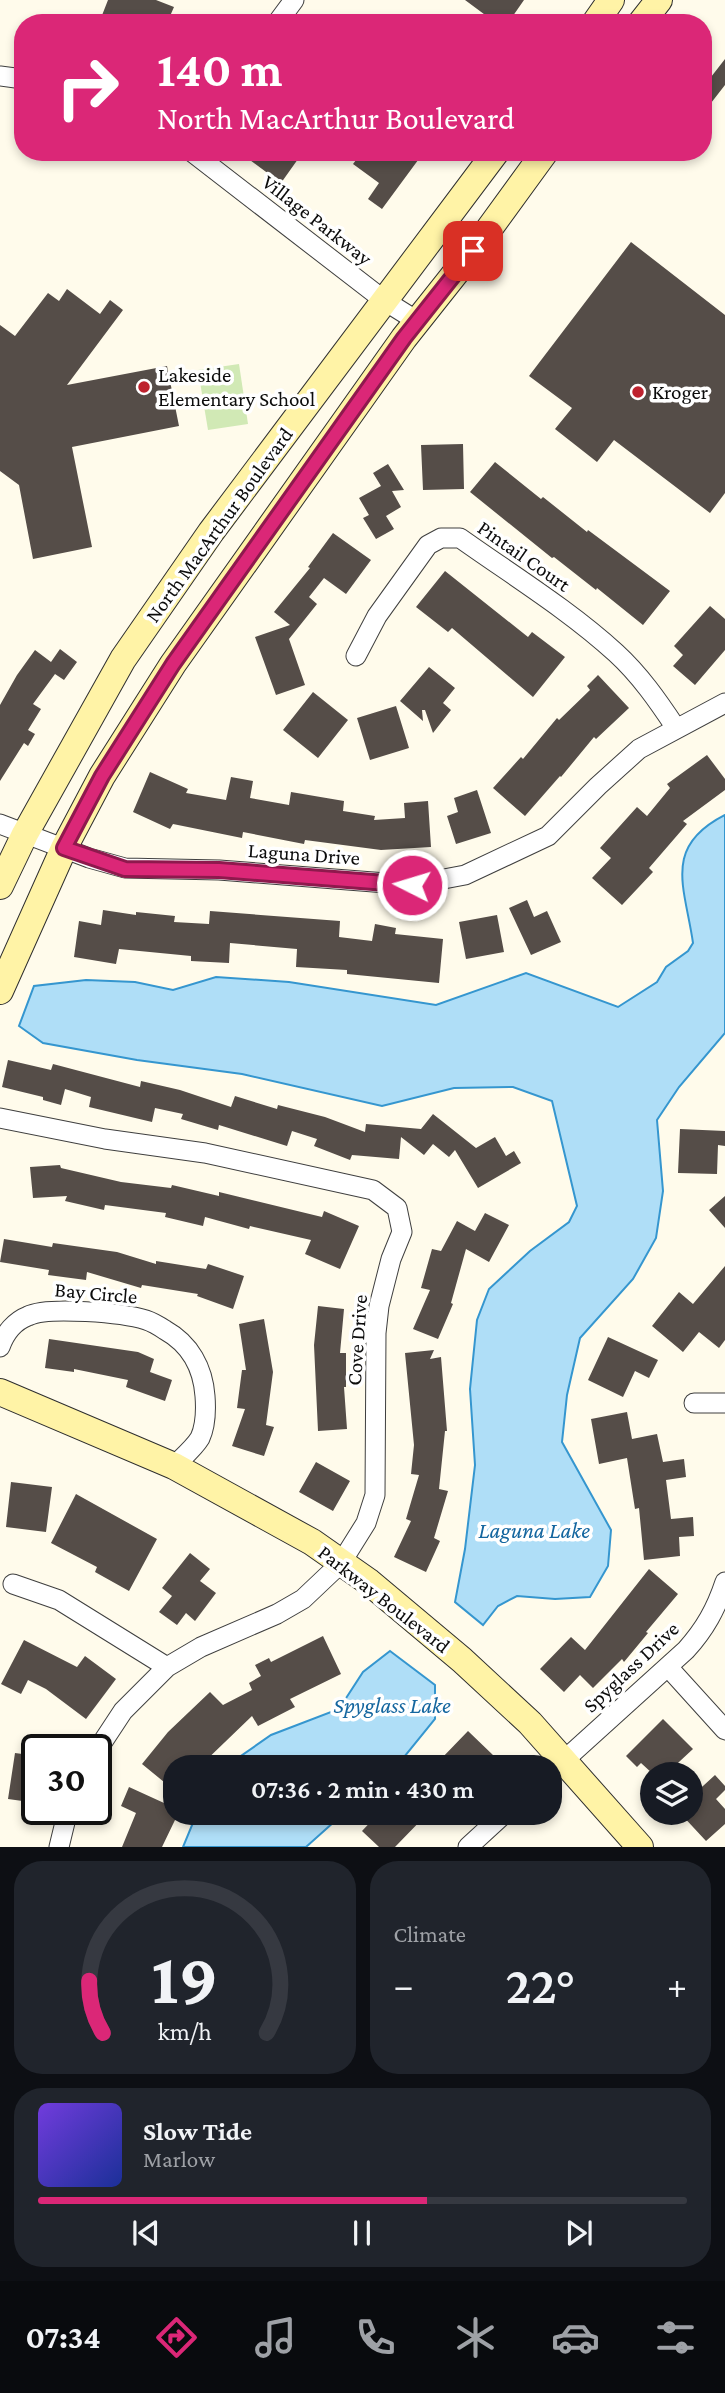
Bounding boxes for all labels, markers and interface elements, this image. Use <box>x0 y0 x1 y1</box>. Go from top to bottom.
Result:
icon: right <box>42 42 133 133</box>
text: 140 m <box>157 42 282 97</box>
text: North MacArthur Boulevard <box>157 100 515 136</box>
street label: Village Parkway <box>257 170 377 270</box>
pin <box>443 221 503 281</box>
icon: arrive <box>454 232 492 270</box>
place label: Lakeside Elementary School <box>158 363 315 411</box>
marker: Lakeside Elementary School <box>136 379 152 395</box>
place label: Kroger <box>652 380 709 404</box>
marker: Kroger <box>630 384 646 400</box>
street label: North MacArthur Boulevard <box>140 423 298 627</box>
street label: Pintail Court <box>473 515 576 597</box>
street label: Laguna Drive <box>247 838 361 870</box>
position arrow <box>375 848 449 922</box>
street label: Bay Circle <box>54 1277 138 1309</box>
street label: Cove Drive <box>342 1294 372 1386</box>
water label: Laguna Lake <box>478 1517 590 1543</box>
street label: Parkway Boulevard <box>313 1540 455 1658</box>
street label: Spyglass Drive <box>578 1617 684 1717</box>
water label: Spyglass Lake <box>333 1692 451 1718</box>
speed limit sign: 30 <box>21 1734 112 1825</box>
map controls <box>640 1762 703 1825</box>
button: layers <box>640 1762 703 1825</box>
text: 07:36 · 2 min · 430 m <box>251 1775 474 1804</box>
text: Climate <box>394 1921 466 1947</box>
text: 19 <box>151 1939 218 2020</box>
text: 22° <box>505 1956 575 2014</box>
text: − <box>394 1964 414 2006</box>
text: + <box>667 1964 687 2006</box>
text: km/h <box>158 2018 212 2045</box>
text: Slow Tide <box>143 2117 252 2146</box>
text: Marlow <box>143 2146 215 2172</box>
icon: previous <box>127 2214 165 2252</box>
icon: pause <box>343 2214 381 2252</box>
icon: next <box>560 2214 598 2252</box>
icon: directions <box>152 2313 201 2362</box>
icon: music <box>251 2313 300 2362</box>
icon: phone <box>351 2313 400 2362</box>
icon: climate <box>451 2313 500 2362</box>
icon: car <box>551 2313 600 2362</box>
icon: filters <box>651 2313 700 2362</box>
text: 07:34 <box>25 2319 101 2355</box>

